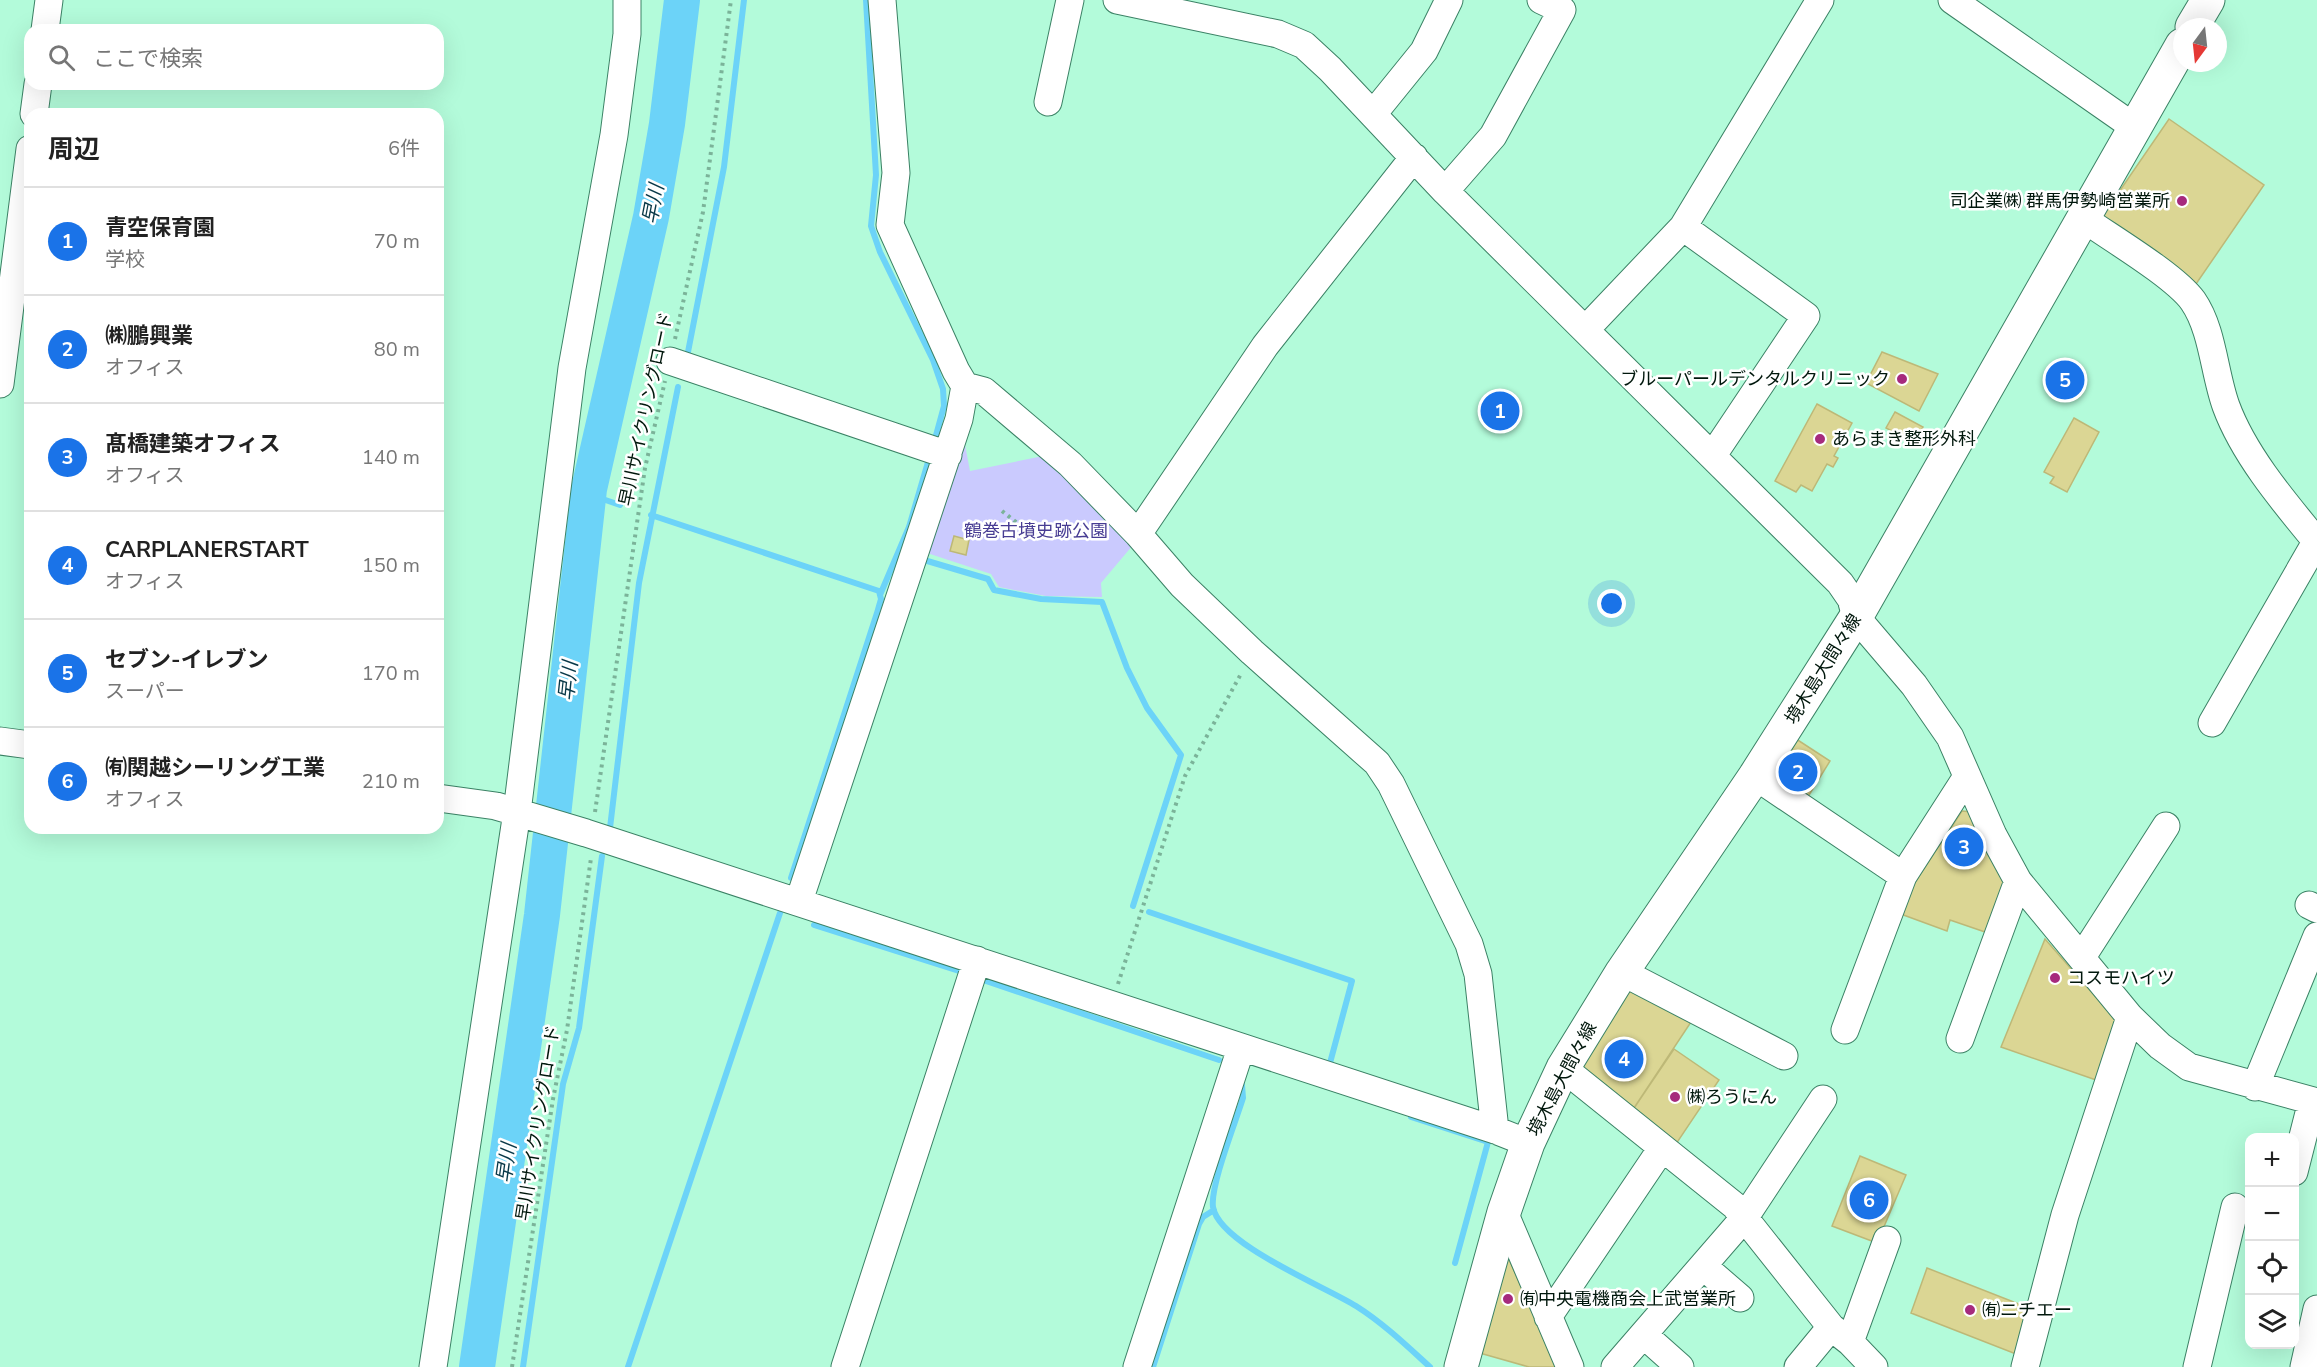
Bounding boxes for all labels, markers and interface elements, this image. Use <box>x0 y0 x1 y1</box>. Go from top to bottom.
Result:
north arrow <box>2173 18 2227 72</box>
search box <box>24 24 444 90</box>
icon: search <box>45 41 78 74</box>
text: ここで検索 <box>93 44 203 74</box>
text: 周辺 <box>48 132 100 167</box>
text: 6件 <box>388 135 420 162</box>
water label: 早川 <box>636 180 671 226</box>
place label: 司企業㈱ 群馬伊勢崎営業所 <box>1949 189 2170 213</box>
marker: 司企業㈱ 群馬伊勢崎営業所 <box>2175 194 2189 208</box>
text: 青空保育園 <box>105 213 215 243</box>
text: 1 <box>62 228 74 255</box>
text: 70 m <box>374 228 420 255</box>
text: 学校 <box>105 246 145 273</box>
street label: 早川サイクリングロード <box>614 310 678 508</box>
text: ㈱鵬興業 <box>105 321 193 351</box>
text: 2 <box>62 336 74 363</box>
text: 80 m <box>374 336 420 363</box>
text: オフィス <box>105 354 185 381</box>
pin: 5 <box>2046 358 2084 403</box>
place label: ブルーパールデンタルクリニック <box>1620 367 1890 391</box>
marker: ブルーパールデンタルクリニック <box>1895 372 1909 386</box>
pin: 1 <box>1480 388 1520 434</box>
place label: あらまき整形外科 <box>1832 427 1976 451</box>
text: 髙橋建築オフィス <box>105 429 281 459</box>
marker: あらまき整形外科 <box>1813 432 1827 446</box>
text: 3 <box>62 444 74 471</box>
text: 140 m <box>362 444 420 471</box>
text: オフィス <box>105 462 185 489</box>
park label: 鶴巻古墳史跡公園 <box>964 519 1108 543</box>
text: CARPLANERSTART <box>105 535 309 565</box>
text: 4 <box>62 552 74 579</box>
text: 150 m <box>362 552 420 579</box>
text: オフィス <box>105 568 185 595</box>
your location <box>1597 589 1626 618</box>
street label: 境木島大間々線 <box>1779 609 1867 729</box>
text: セブン-イレブン <box>105 645 269 675</box>
water label: 早川 <box>553 658 584 702</box>
text: 5 <box>62 660 74 687</box>
text: 170 m <box>362 660 420 687</box>
text: スーパー <box>105 678 185 705</box>
pin: 2 <box>1778 750 1818 794</box>
text: ㈲関越シーリング工業 <box>105 753 325 783</box>
text: 6 <box>62 768 74 795</box>
text: 210 m <box>362 768 420 795</box>
text: オフィス <box>105 786 185 813</box>
pin: 3 <box>1944 824 1984 870</box>
place label: コスモハイツ <box>2067 966 2175 990</box>
marker: コスモハイツ <box>2048 971 2062 985</box>
street label: 境木島大間々線 <box>1522 1018 1602 1140</box>
street label: 早川サイクリングロード <box>511 1024 565 1222</box>
pin: 4 <box>1604 1036 1644 1082</box>
place label: ㈱ろうにん <box>1687 1085 1777 1109</box>
marker: ㈱ろうにん <box>1668 1090 1682 1104</box>
map controls <box>2245 1133 2299 1349</box>
button: + <box>2245 1133 2299 1187</box>
water label: 早川 <box>490 1139 523 1185</box>
pin: 6 <box>1850 1178 1888 1222</box>
button: − <box>2245 1187 2299 1241</box>
button: locate <box>2245 1241 2299 1295</box>
place label: ㈲中央電機商会上武営業所 <box>1520 1287 1736 1311</box>
marker: ㈲中央電機商会上武営業所 <box>1501 1292 1515 1306</box>
button: layers <box>2245 1295 2299 1349</box>
place label: ㈲ニチエー <box>1982 1298 2072 1322</box>
marker: ㈲ニチエー <box>1963 1303 1977 1317</box>

